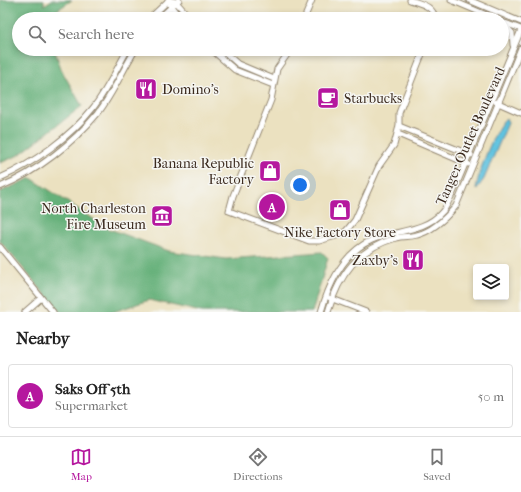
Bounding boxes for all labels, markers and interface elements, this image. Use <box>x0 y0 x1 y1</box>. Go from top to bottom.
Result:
search box <box>12 12 509 56</box>
icon: search <box>26 23 48 45</box>
text: Search here <box>58 25 134 43</box>
street label: Tanger Outlet Boulevard <box>432 64 509 208</box>
restaurant icon: Domino's <box>133 76 159 102</box>
place label: Domino's <box>162 81 219 98</box>
cafe icon: Starbucks <box>315 85 341 111</box>
place label: Starbucks <box>344 90 402 107</box>
place label: Banana Republic Factory <box>153 155 255 188</box>
shop icon: Banana Republic Factory <box>257 158 283 184</box>
your location <box>290 175 310 195</box>
pin: A <box>259 192 285 222</box>
shop icon: Nike Factory Store <box>327 197 353 223</box>
place label: North Charleston Fire Museum <box>41 200 146 233</box>
museum icon: North Charleston Fire Museum <box>149 203 175 229</box>
place label: Nike Factory Store <box>284 224 396 241</box>
restaurant icon: Zaxby's <box>400 247 426 273</box>
place label: Zaxby's <box>352 252 398 269</box>
map controls <box>473 264 509 300</box>
button: layers <box>473 264 509 300</box>
text: Nearby <box>16 328 70 348</box>
text: Saks Off 5th <box>55 380 130 398</box>
text: A <box>26 389 34 404</box>
text: 50 m <box>478 389 504 404</box>
text: Supermarket <box>55 398 128 413</box>
tab: Map <box>70 446 92 483</box>
tab: Directions <box>233 446 283 483</box>
tab: Saved <box>423 446 451 483</box>

